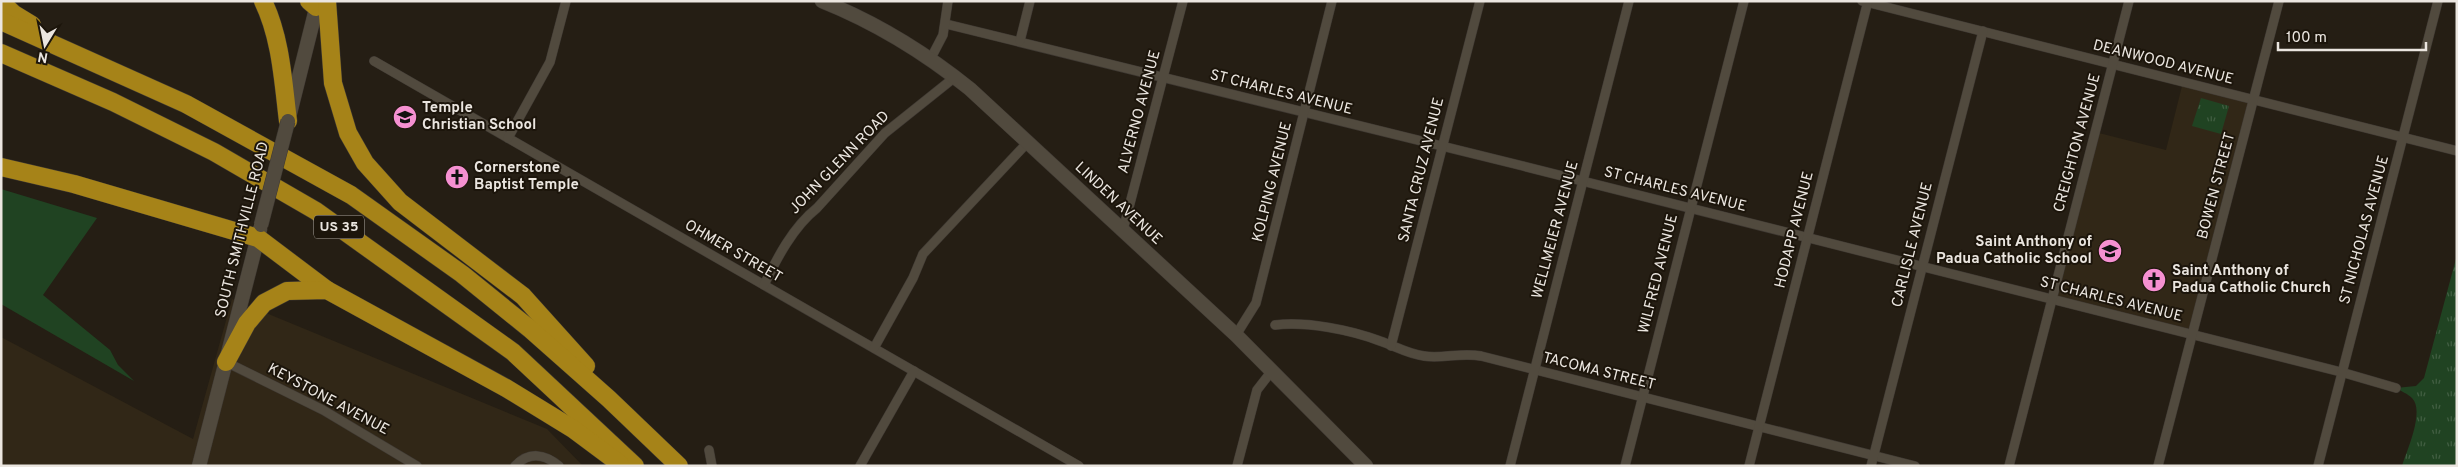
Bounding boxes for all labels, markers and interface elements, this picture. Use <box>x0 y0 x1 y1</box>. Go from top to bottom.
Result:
north arrow <box>20 20 70 70</box>
scale bar <box>2278 20 2426 52</box>
text: 100 m <box>2286 29 2327 48</box>
street label: DEANWOOD AVENUE <box>2091 36 2235 90</box>
text: N <box>37 47 49 66</box>
street label: ALVERNO AVENUE <box>1114 48 1166 176</box>
street label: ST CHARLES AVENUE <box>1208 66 1354 120</box>
street label: CREIGHTON AVENUE <box>2050 71 2106 215</box>
street label: SANTA CRUZ AVENUE <box>1395 96 1449 244</box>
place label: Temple Christian School <box>422 99 537 135</box>
school or university icon: Temple Christian School <box>392 104 418 130</box>
street label: JOHN GLENN ROAD <box>786 107 894 219</box>
street label: KOLPING AVENUE <box>1249 120 1297 244</box>
street label: BOWEN STREET <box>2194 131 2240 241</box>
street label: SOUTH SMITHVILLE ROAD <box>212 140 274 320</box>
street label: ST NICHOLAS AVENUE <box>2336 153 2394 307</box>
place label: Cornerstone Baptist Temple <box>474 159 579 195</box>
street label: LINDEN AVENUE <box>1070 159 1166 249</box>
street label: WELLMEIER AVENUE <box>1528 159 1584 301</box>
street label: ST CHARLES AVENUE <box>1602 163 1748 217</box>
church icon: Cornerstone Baptist Temple <box>444 164 470 190</box>
street label: HODAPP AVENUE <box>1771 170 1819 290</box>
street label: CARLISLE AVENUE <box>1888 180 1938 310</box>
street label: WILFRED AVENUE <box>1635 212 1683 336</box>
road number: US 35 <box>314 216 364 238</box>
street label: OHMER STREET <box>681 216 785 288</box>
place label: Saint Anthony of Padua Catholic School <box>1936 233 2093 269</box>
school or university icon: Saint Anthony of Padua Catholic School <box>2097 238 2123 264</box>
place label: Saint Anthony of Padua Catholic Church <box>2172 262 2331 298</box>
church icon: Saint Anthony of Padua Catholic Church <box>2141 267 2167 293</box>
street label: ST CHARLES AVENUE <box>2038 273 2184 327</box>
street label: TACOMA STREET <box>1541 349 1657 395</box>
street label: KEYSTONE AVENUE <box>264 360 392 440</box>

